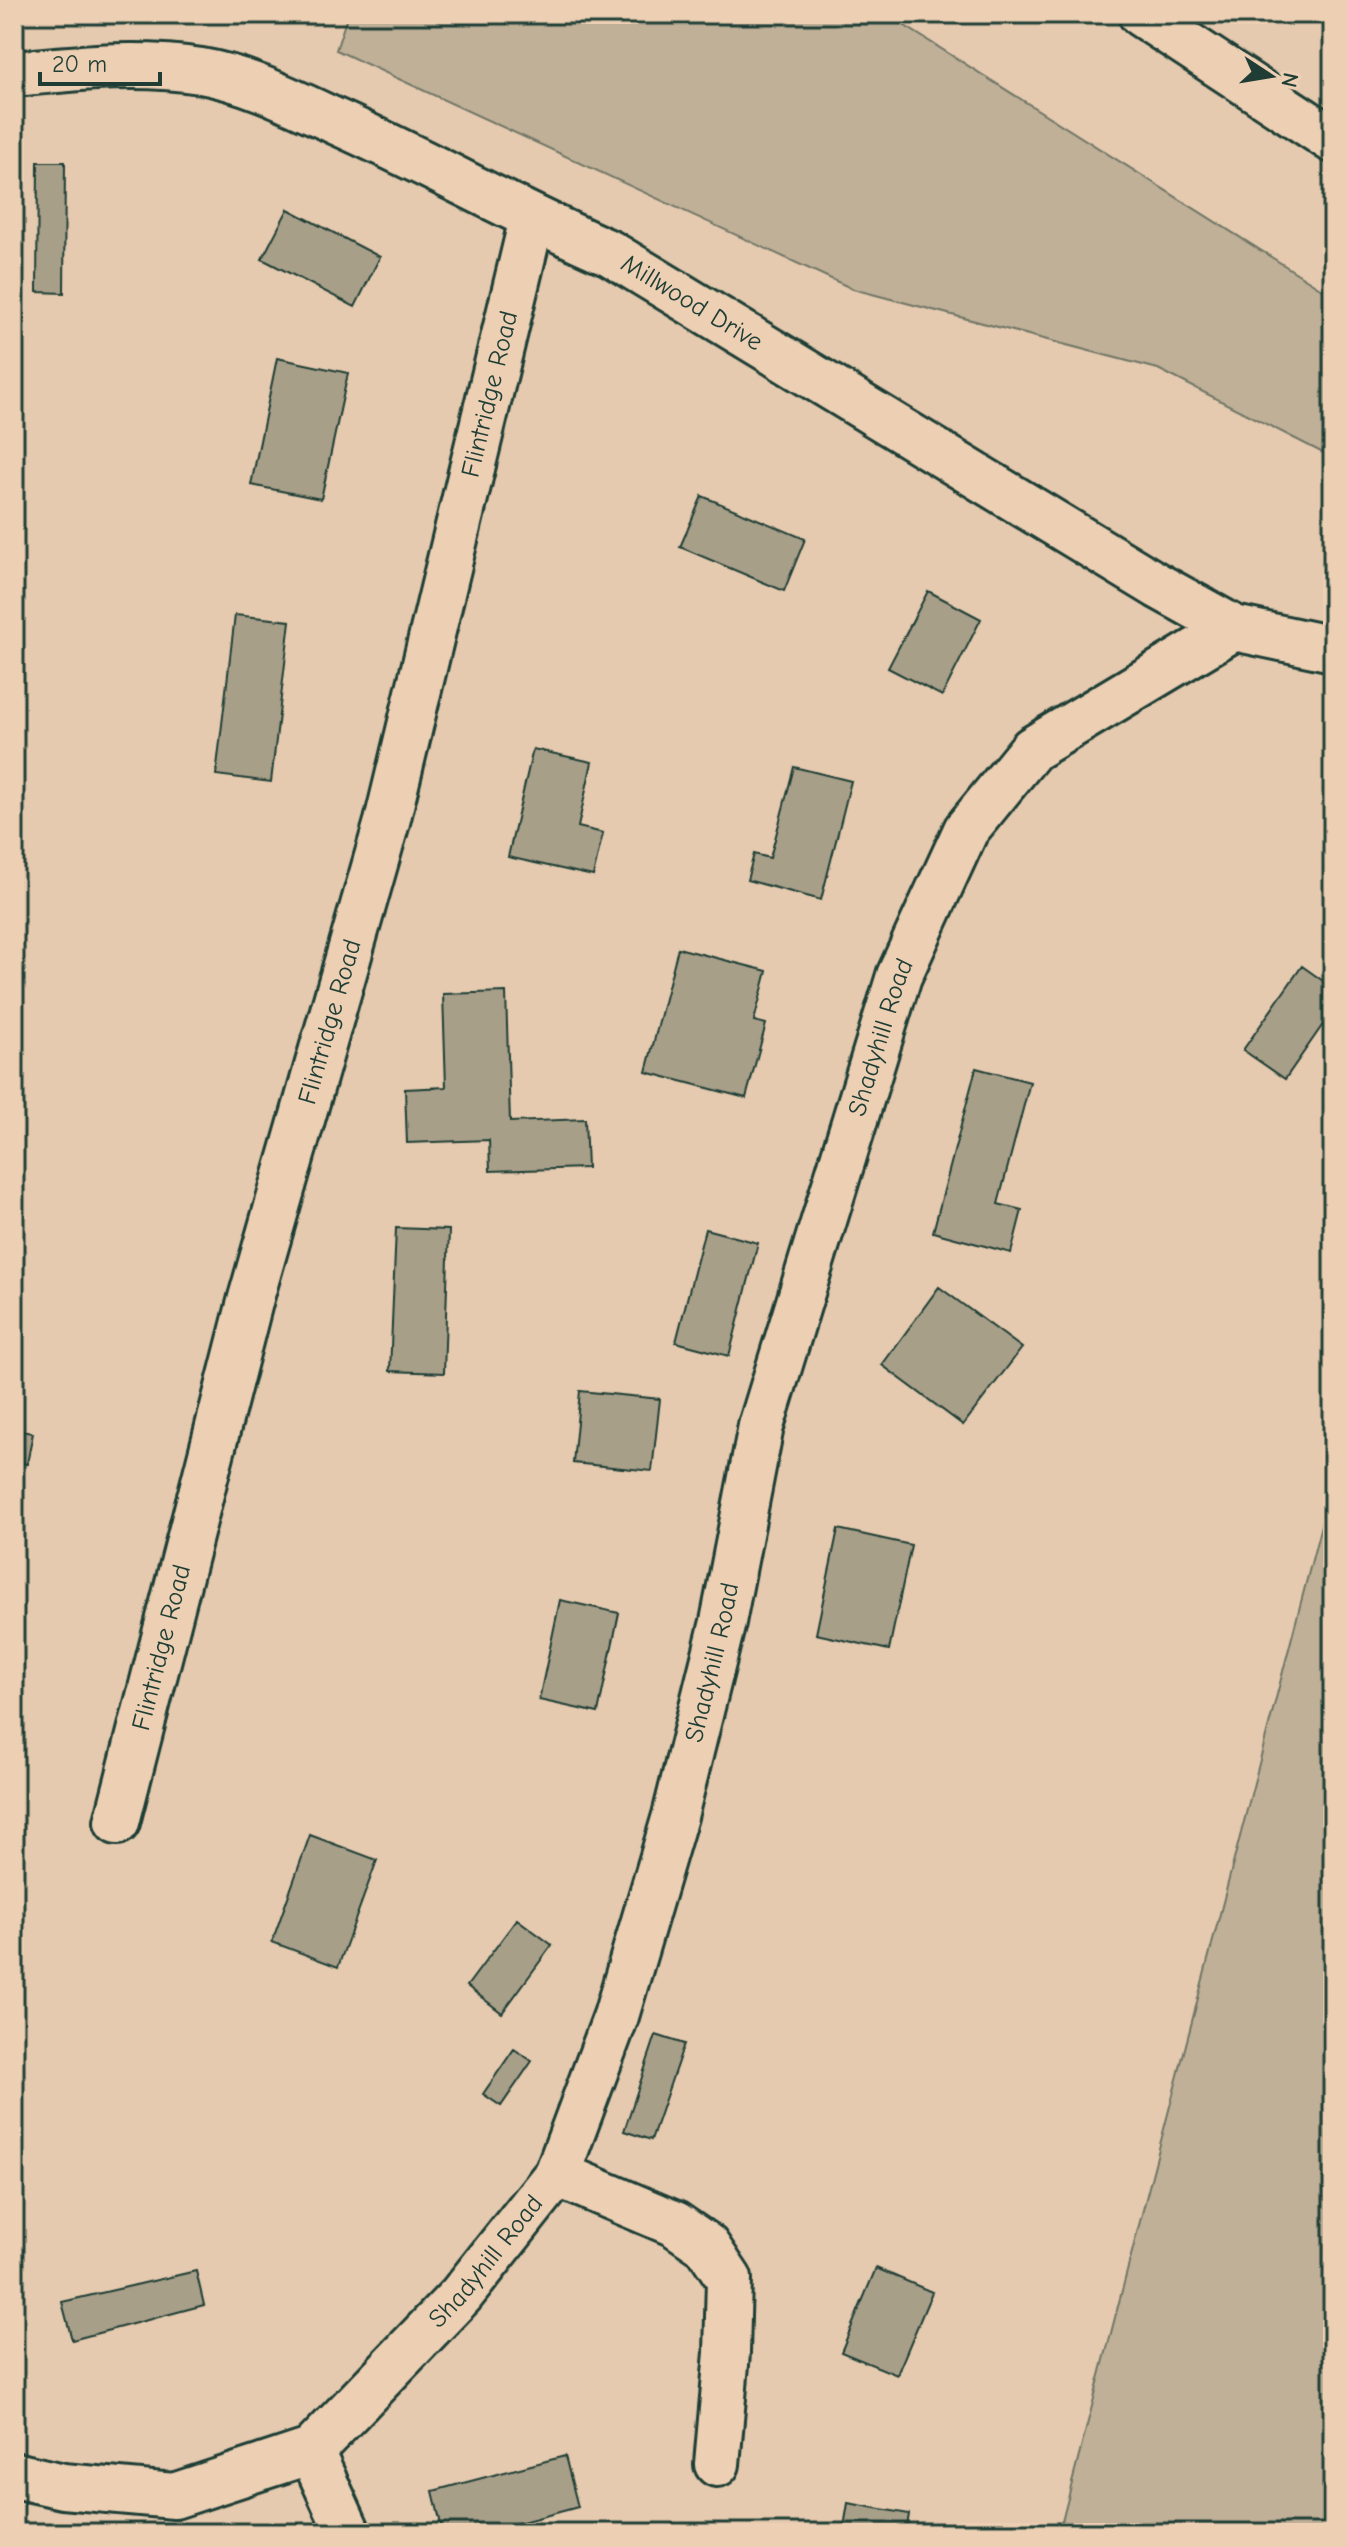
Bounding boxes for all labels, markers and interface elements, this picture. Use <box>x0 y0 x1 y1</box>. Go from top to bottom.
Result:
scale bar <box>40 36 160 86</box>
north arrow <box>1231 36 1311 116</box>
text: 20 m <box>52 50 107 78</box>
text: N <box>1275 70 1304 90</box>
street label: Millwood Drive <box>616 248 768 357</box>
street label: Flintridge Road <box>455 308 524 480</box>
street label: Flintridge Road <box>292 936 368 1108</box>
street label: Shadyhill Road <box>842 954 920 1120</box>
street label: Flintridge Road <box>126 1561 197 1734</box>
street label: Shadyhill Road <box>679 1580 745 1745</box>
street label: Shadyhill Road <box>423 2189 549 2334</box>

